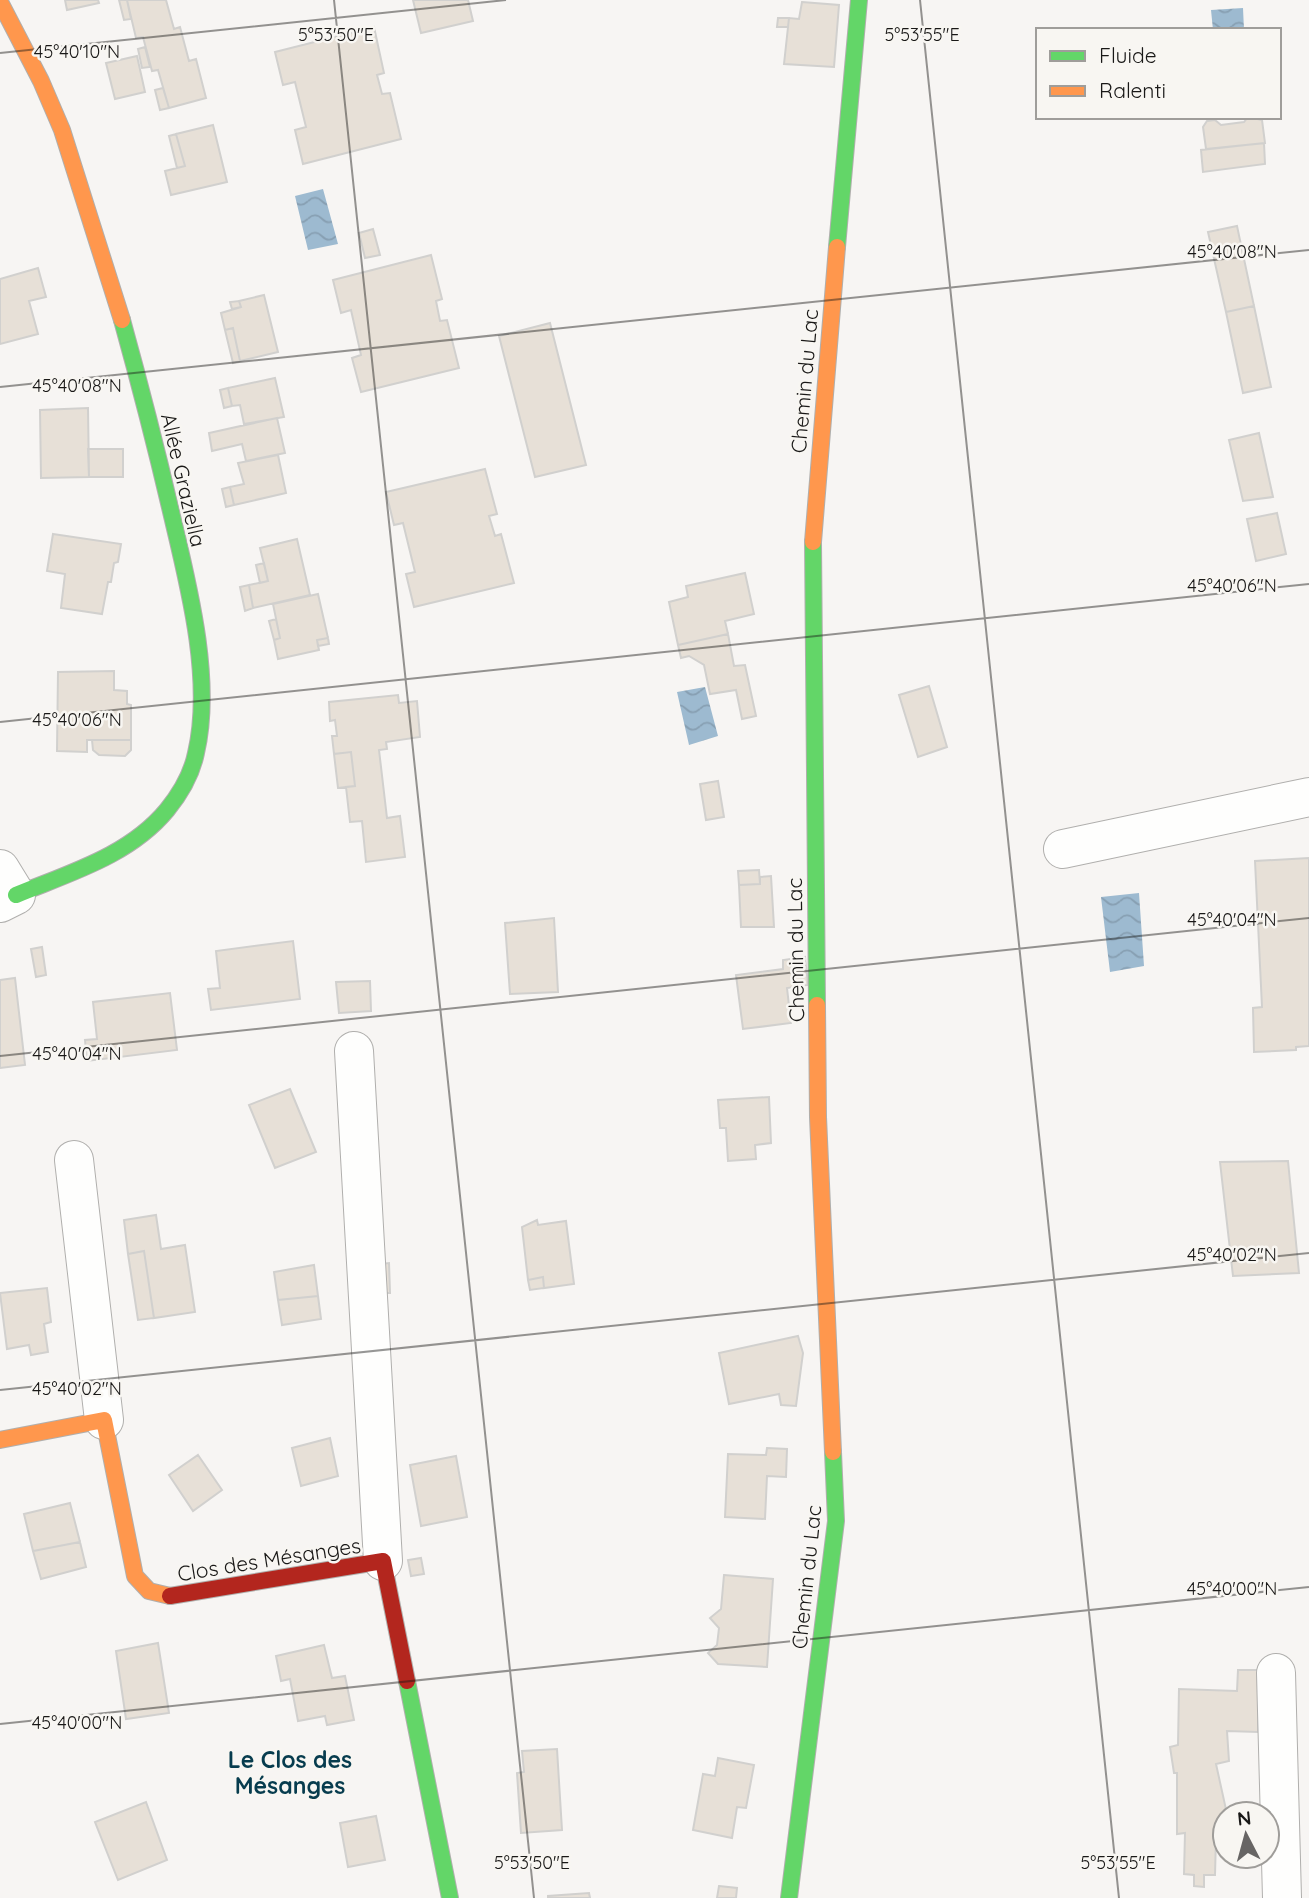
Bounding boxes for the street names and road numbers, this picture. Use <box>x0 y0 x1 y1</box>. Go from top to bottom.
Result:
street label: Chemin du Lac <box>785 308 823 454</box>
street label: Allée Graziella <box>156 411 212 549</box>
street label: Chemin du Lac <box>781 877 809 1022</box>
street label: Chemin du Lac <box>786 1504 826 1650</box>
street label: Clos des Mésanges <box>175 1532 363 1586</box>

